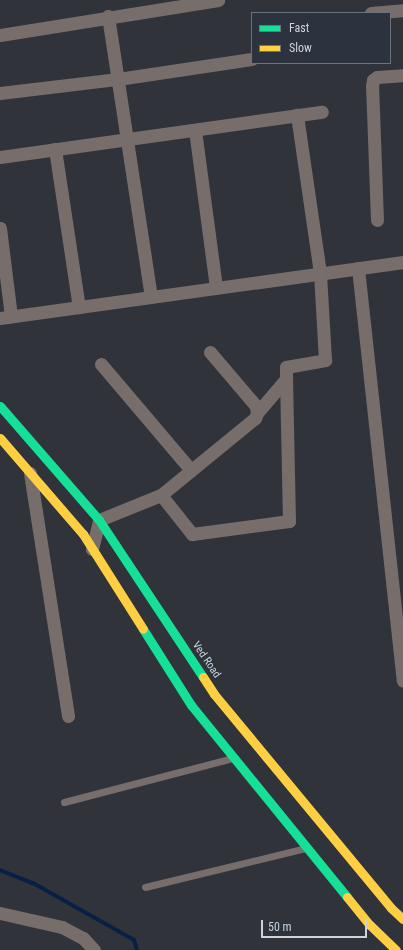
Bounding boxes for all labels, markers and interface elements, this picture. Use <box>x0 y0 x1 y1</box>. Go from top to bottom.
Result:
legend <box>251 12 391 64</box>
text: Fast <box>289 21 309 35</box>
text: Slow <box>289 41 312 55</box>
street label: Ved Road <box>189 639 223 681</box>
scale bar <box>263 912 369 938</box>
text: 50 m <box>268 920 292 934</box>

